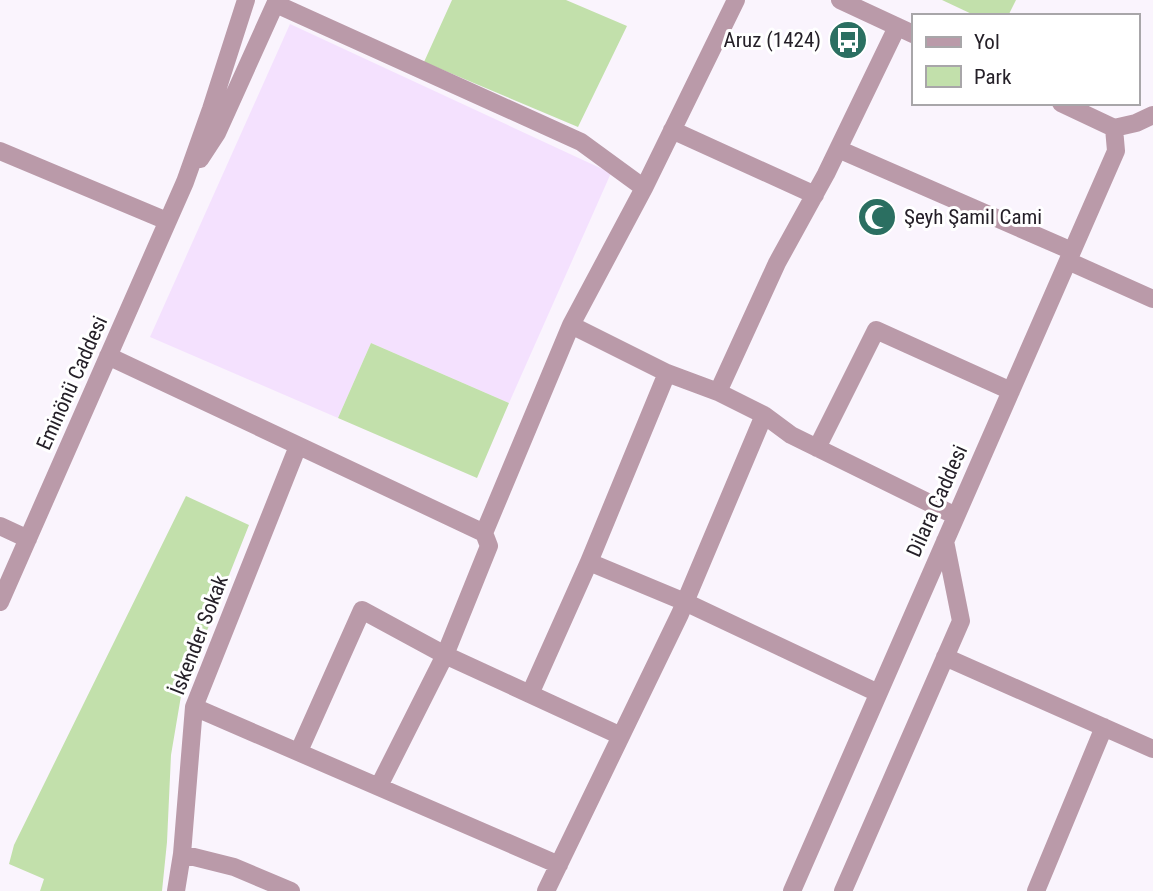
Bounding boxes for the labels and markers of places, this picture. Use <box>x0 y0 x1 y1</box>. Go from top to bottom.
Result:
bus stop icon: Aruz (1424) <box>827 19 869 61</box>
place label: Aruz (1424) <box>724 28 821 52</box>
mosque icon: Şeyh Şamil Cami <box>856 196 898 238</box>
place label: Şeyh Şamil Cami <box>904 205 1042 229</box>

